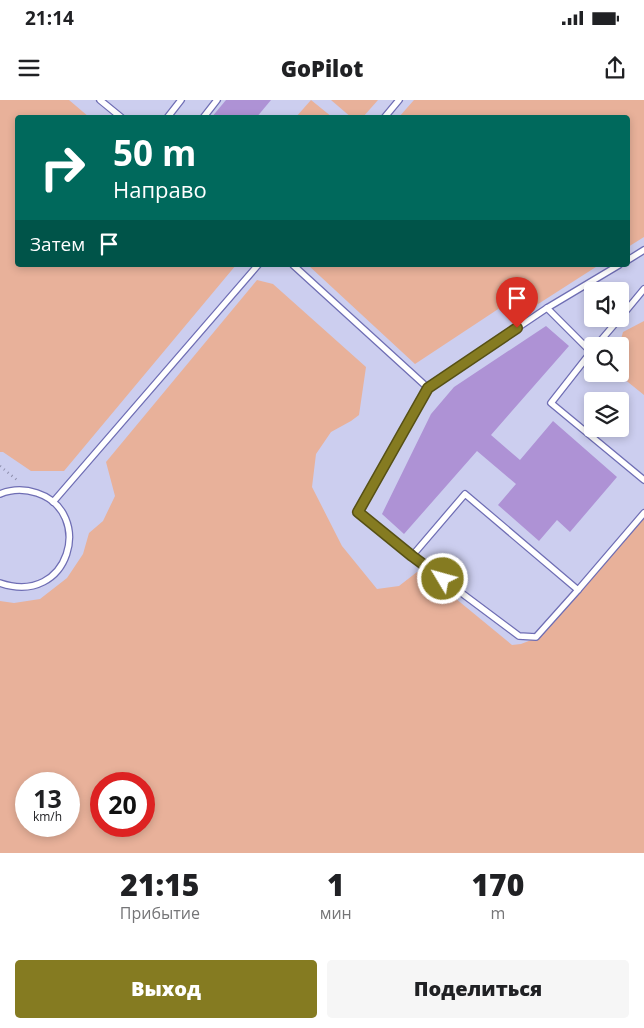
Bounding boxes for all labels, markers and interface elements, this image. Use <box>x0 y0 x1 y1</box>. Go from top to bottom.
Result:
text: 21:14 <box>25 5 74 31</box>
text: GoPilot <box>281 53 363 83</box>
icon: menu <box>15 54 43 82</box>
icon: share <box>601 54 629 82</box>
text: 50 m <box>113 129 196 176</box>
icon: right <box>30 135 95 200</box>
text: Направо <box>113 174 207 204</box>
icon: arrive <box>95 230 123 258</box>
text: Затем <box>30 231 85 257</box>
pin <box>496 277 538 328</box>
map controls <box>584 282 629 437</box>
button: sound <box>584 282 629 327</box>
icon: arrive <box>503 284 531 312</box>
button: search <box>584 337 629 382</box>
button: layers <box>584 392 629 437</box>
position arrow <box>416 552 468 604</box>
speed limit sign: 20 <box>90 772 155 837</box>
text: 13 <box>33 781 62 815</box>
text: km/h <box>33 808 62 825</box>
text: 21:15 <box>120 864 199 905</box>
text: 1 <box>327 864 344 905</box>
text: 170 <box>471 864 524 905</box>
text: Прибытие <box>120 902 200 924</box>
text: мин <box>320 902 352 924</box>
text: m <box>490 902 505 924</box>
button: Выход <box>15 960 317 1018</box>
button: Поделиться <box>327 960 629 1018</box>

